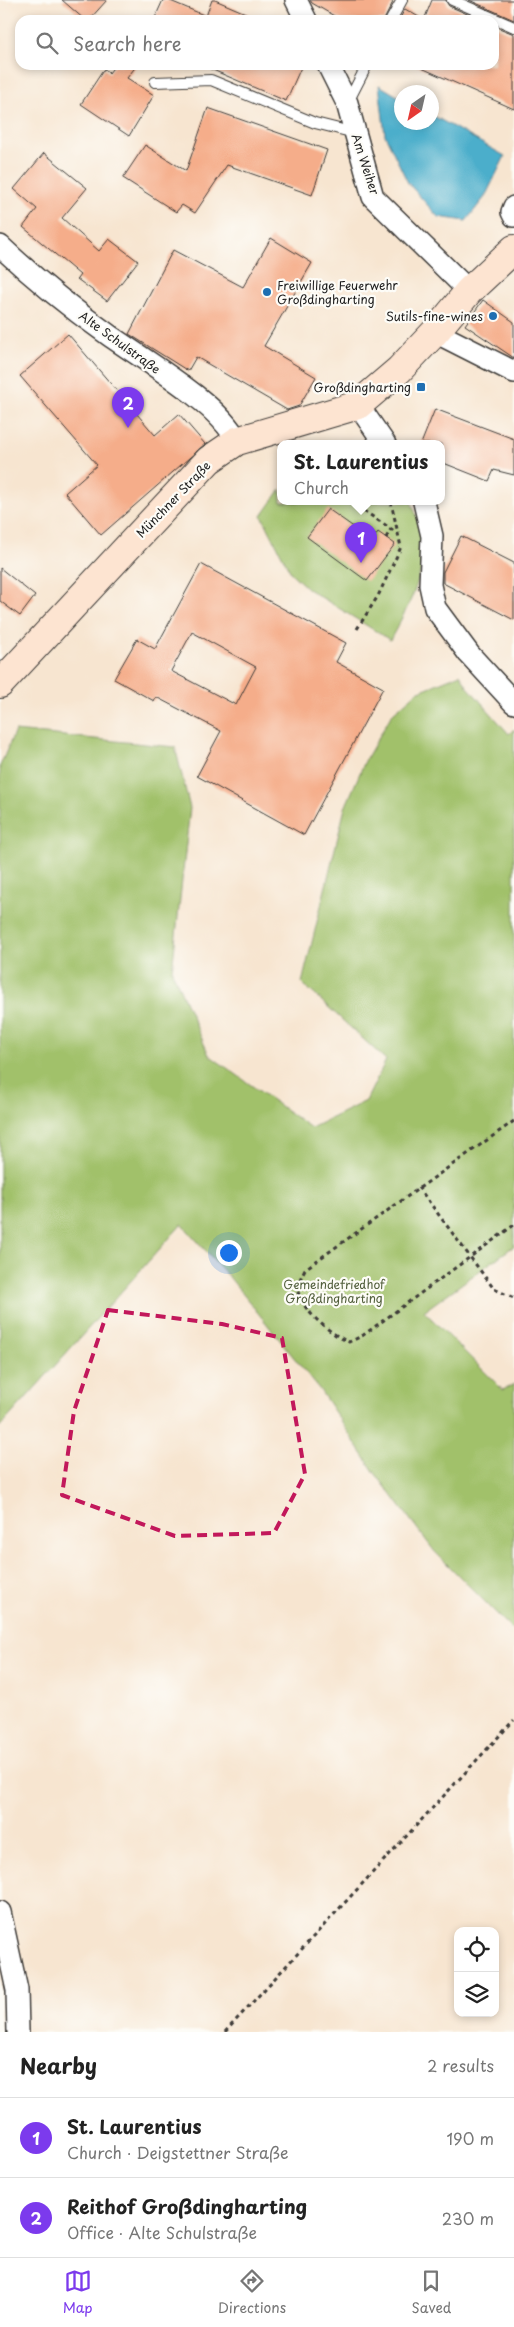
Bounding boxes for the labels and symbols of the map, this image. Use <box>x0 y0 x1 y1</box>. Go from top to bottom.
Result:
north arrow <box>394 85 439 130</box>
street label: Am Weiher <box>348 131 384 197</box>
place label: Freiwillige Feuerwehr Großdingharting <box>277 276 398 308</box>
marker: Freiwillige Feuerwehr Großdingharting <box>261 286 273 298</box>
street label: Alte Schulstraße <box>76 306 164 378</box>
place label: Sutils-fine-wines <box>386 307 484 325</box>
marker: Sutils-fine-wines <box>487 310 499 322</box>
place label: Großdingharting <box>313 378 411 396</box>
marker: Großdingharting <box>415 381 427 393</box>
pin: 2 <box>112 387 144 428</box>
street label: Münchner Straße <box>132 457 214 541</box>
pin: 1 <box>345 522 377 563</box>
your location <box>216 1240 242 1266</box>
park label: Gemeindefriedhof Großdingharting <box>283 1275 386 1307</box>

